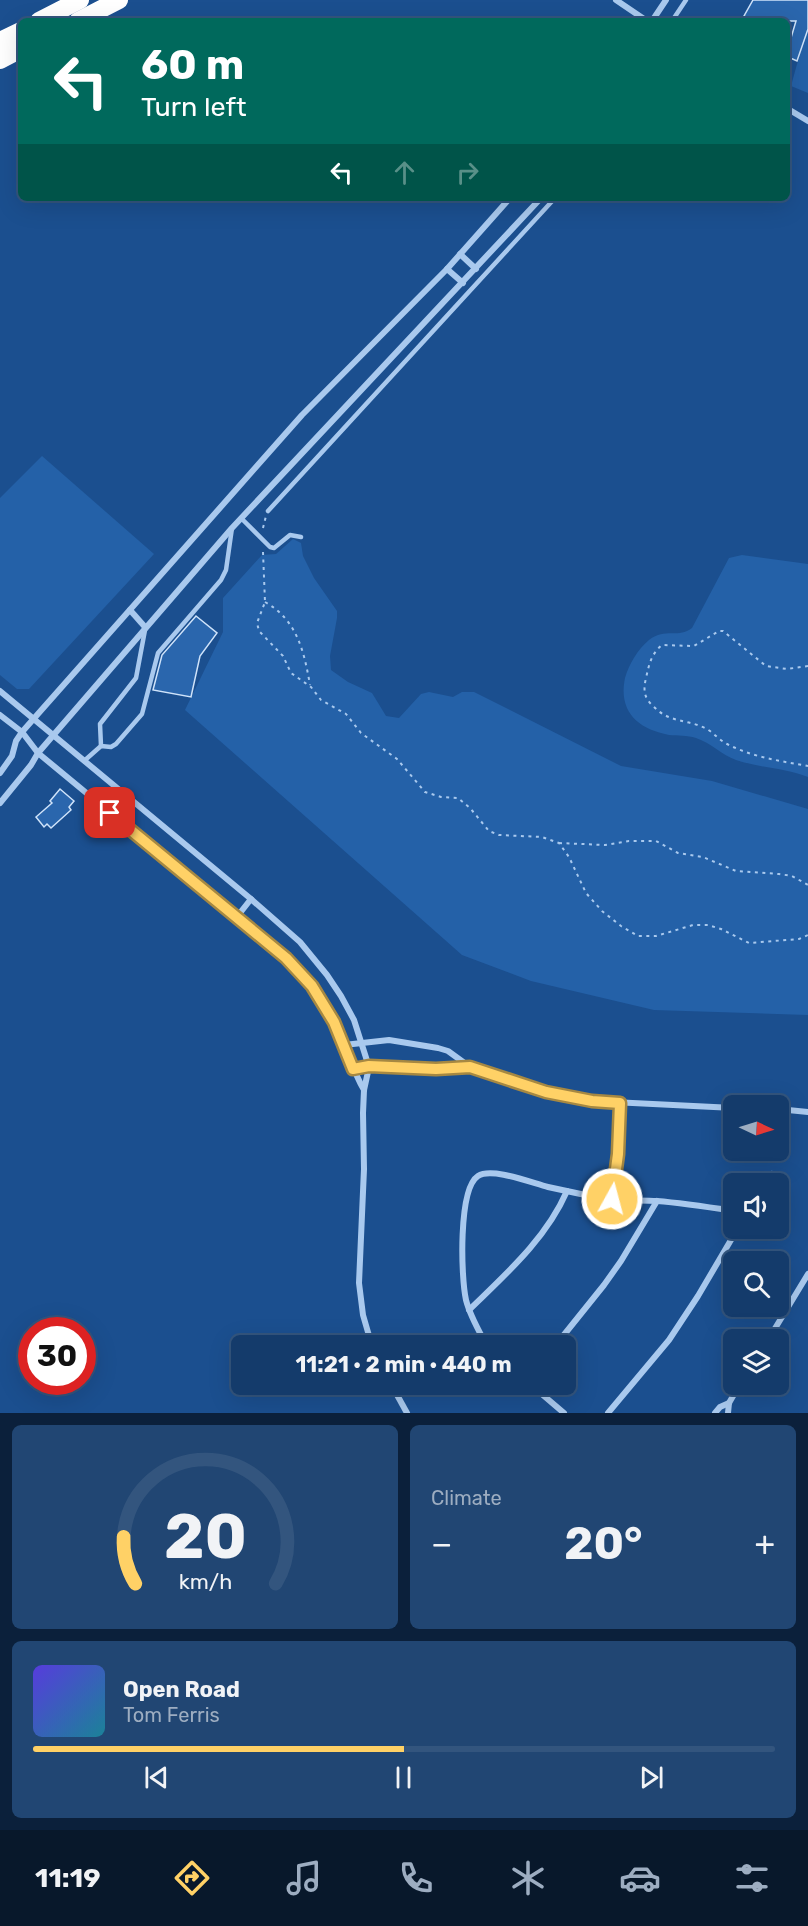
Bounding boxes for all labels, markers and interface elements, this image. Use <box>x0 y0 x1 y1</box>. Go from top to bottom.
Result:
text: 60 m <box>141 40 244 90</box>
icon: left <box>42 42 120 120</box>
text: Turn left <box>141 91 246 123</box>
icon: left <box>325 156 358 189</box>
icon: ahead <box>388 156 421 189</box>
icon: right <box>451 156 484 189</box>
pin <box>84 787 135 838</box>
icon: arrive <box>93 796 126 829</box>
north arrow <box>723 1095 789 1161</box>
map controls <box>723 1095 789 1395</box>
position arrow <box>580 1167 644 1231</box>
button: sound <box>723 1173 789 1239</box>
button: search <box>723 1251 789 1317</box>
speed limit sign: 30 <box>18 1317 96 1395</box>
button: layers <box>723 1329 789 1395</box>
text: 11:21 · 2 min · 440 m <box>295 1351 512 1378</box>
text: Climate <box>431 1486 502 1510</box>
text: 20 <box>164 1500 246 1574</box>
text: 20° <box>564 1517 643 1570</box>
text: − <box>431 1524 452 1563</box>
text: + <box>754 1524 775 1563</box>
text: km/h <box>178 1569 232 1594</box>
text: Open Road <box>123 1676 240 1703</box>
text: Tom Ferris <box>123 1703 220 1727</box>
icon: previous <box>140 1761 173 1794</box>
icon: pause <box>387 1761 420 1794</box>
icon: next <box>635 1761 668 1794</box>
icon: directions <box>171 1857 213 1899</box>
icon: music <box>283 1857 325 1899</box>
icon: phone <box>395 1857 437 1899</box>
icon: climate <box>507 1857 549 1899</box>
icon: car <box>619 1857 661 1899</box>
icon: filters <box>731 1857 773 1899</box>
text: 11:19 <box>35 1862 100 1894</box>

